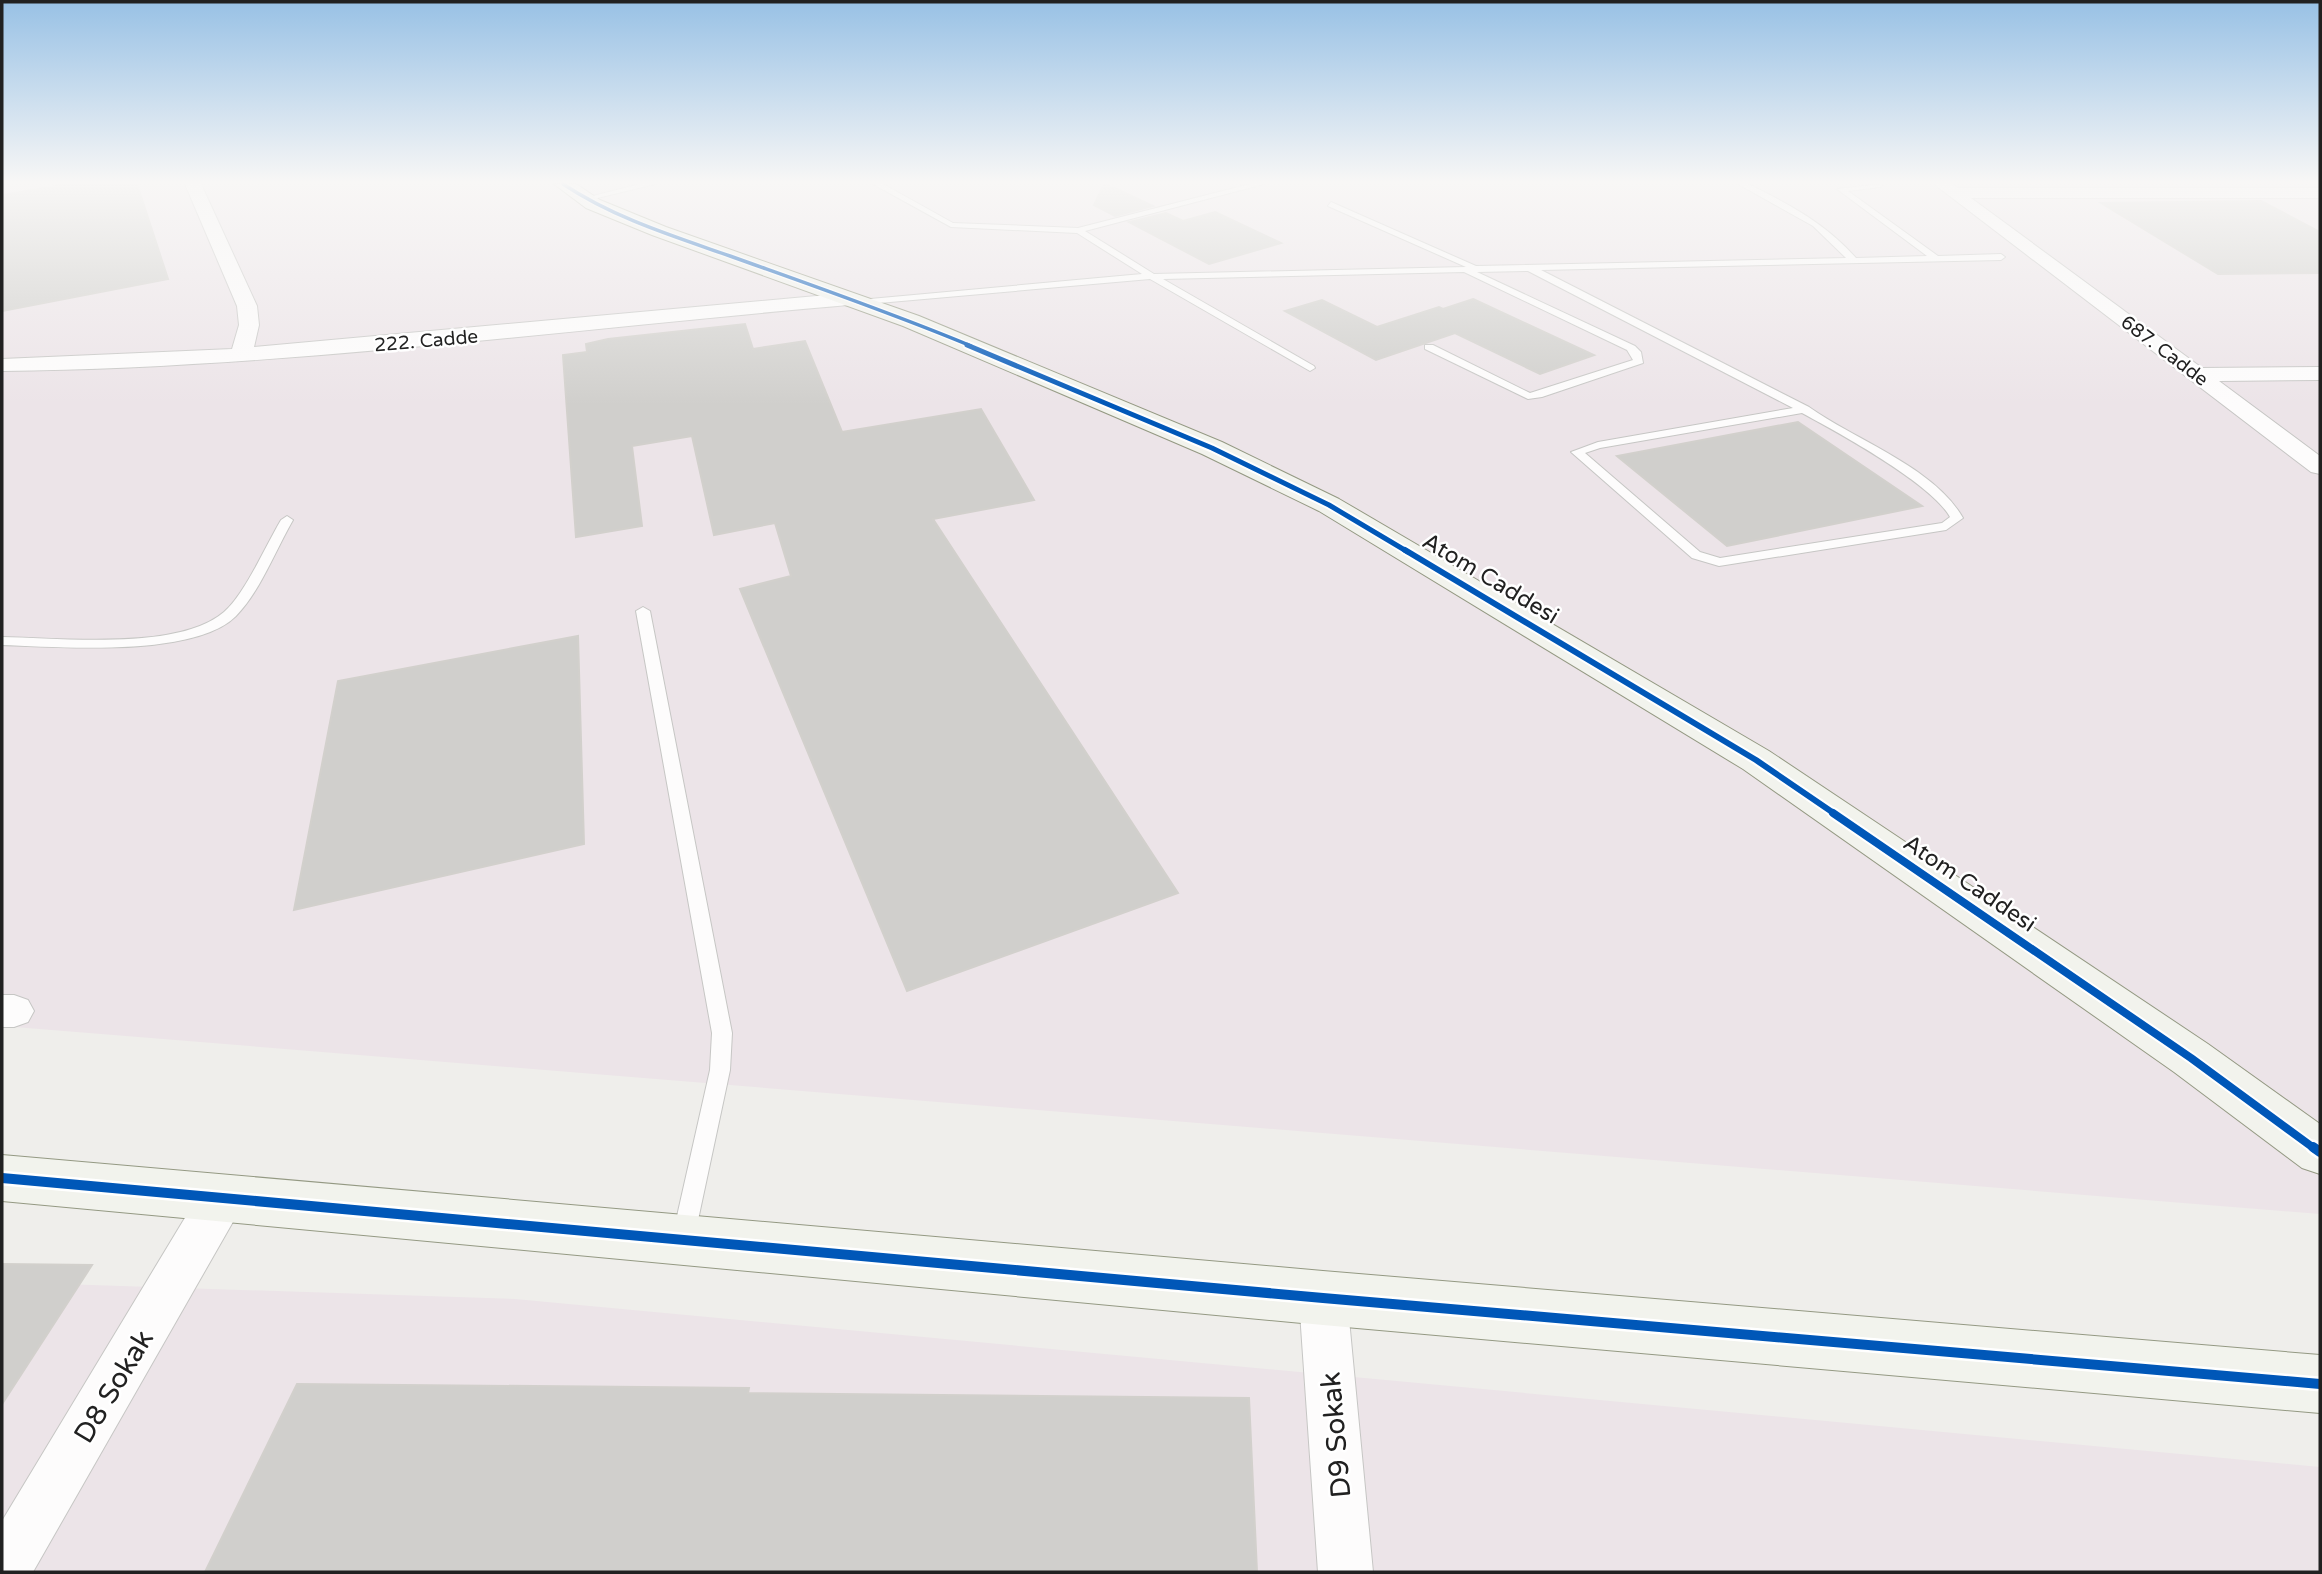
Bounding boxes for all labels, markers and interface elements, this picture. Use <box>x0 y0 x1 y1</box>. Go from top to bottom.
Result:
street label: 687. Cadde <box>2117 311 2212 391</box>
street label: 222. Cadde <box>373 325 479 356</box>
street label: Atom Caddesi <box>1417 527 1564 631</box>
street label: Atom Caddesi <box>1898 829 2041 939</box>
street label: D8 Sokak <box>67 1324 161 1449</box>
street label: D9 Sokak <box>1314 1371 1358 1499</box>

